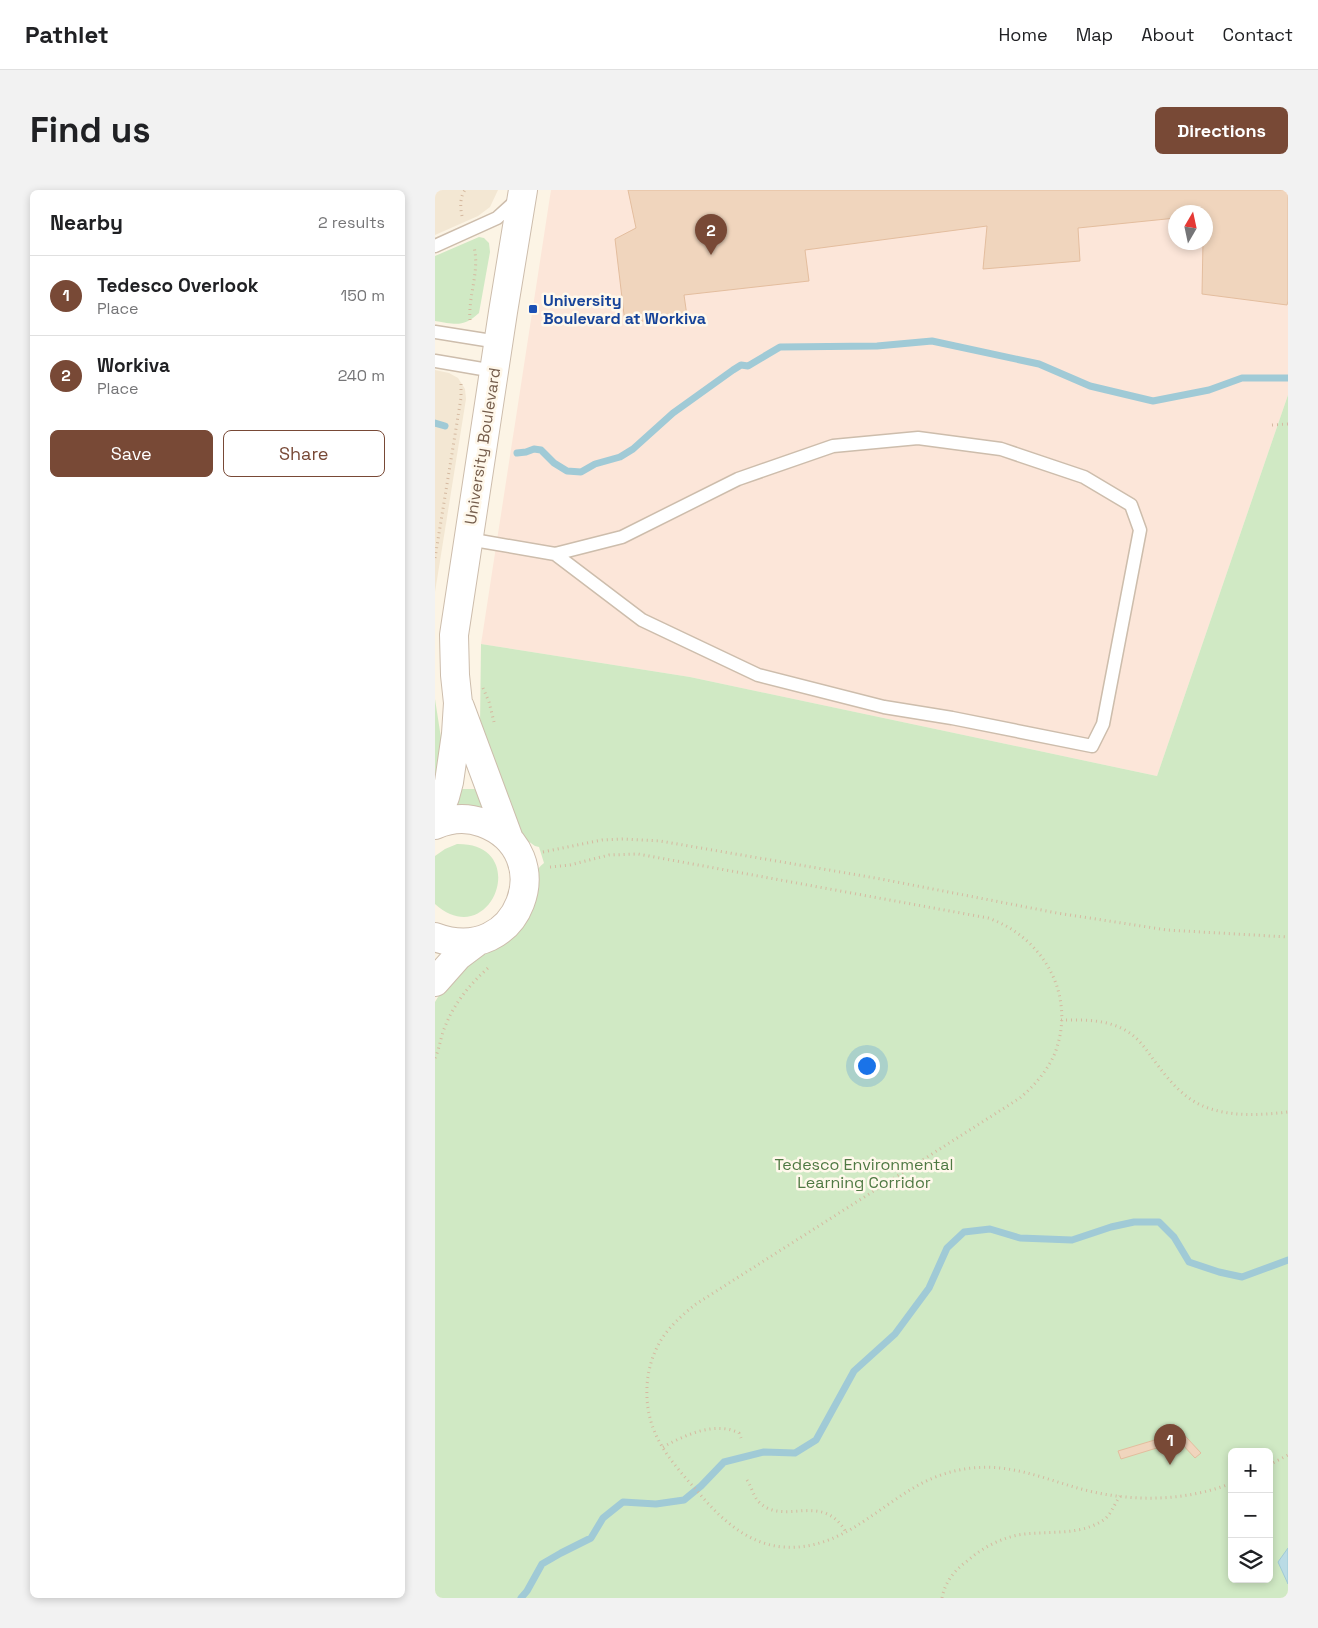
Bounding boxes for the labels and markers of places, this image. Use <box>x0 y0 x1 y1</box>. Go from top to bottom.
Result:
pin: 2 <box>695 214 727 255</box>
place label: University Boulevard at Workiva <box>543 290 706 329</box>
marker: University Boulevard at Workiva <box>527 303 539 315</box>
pin: 1 <box>1154 1424 1186 1465</box>

